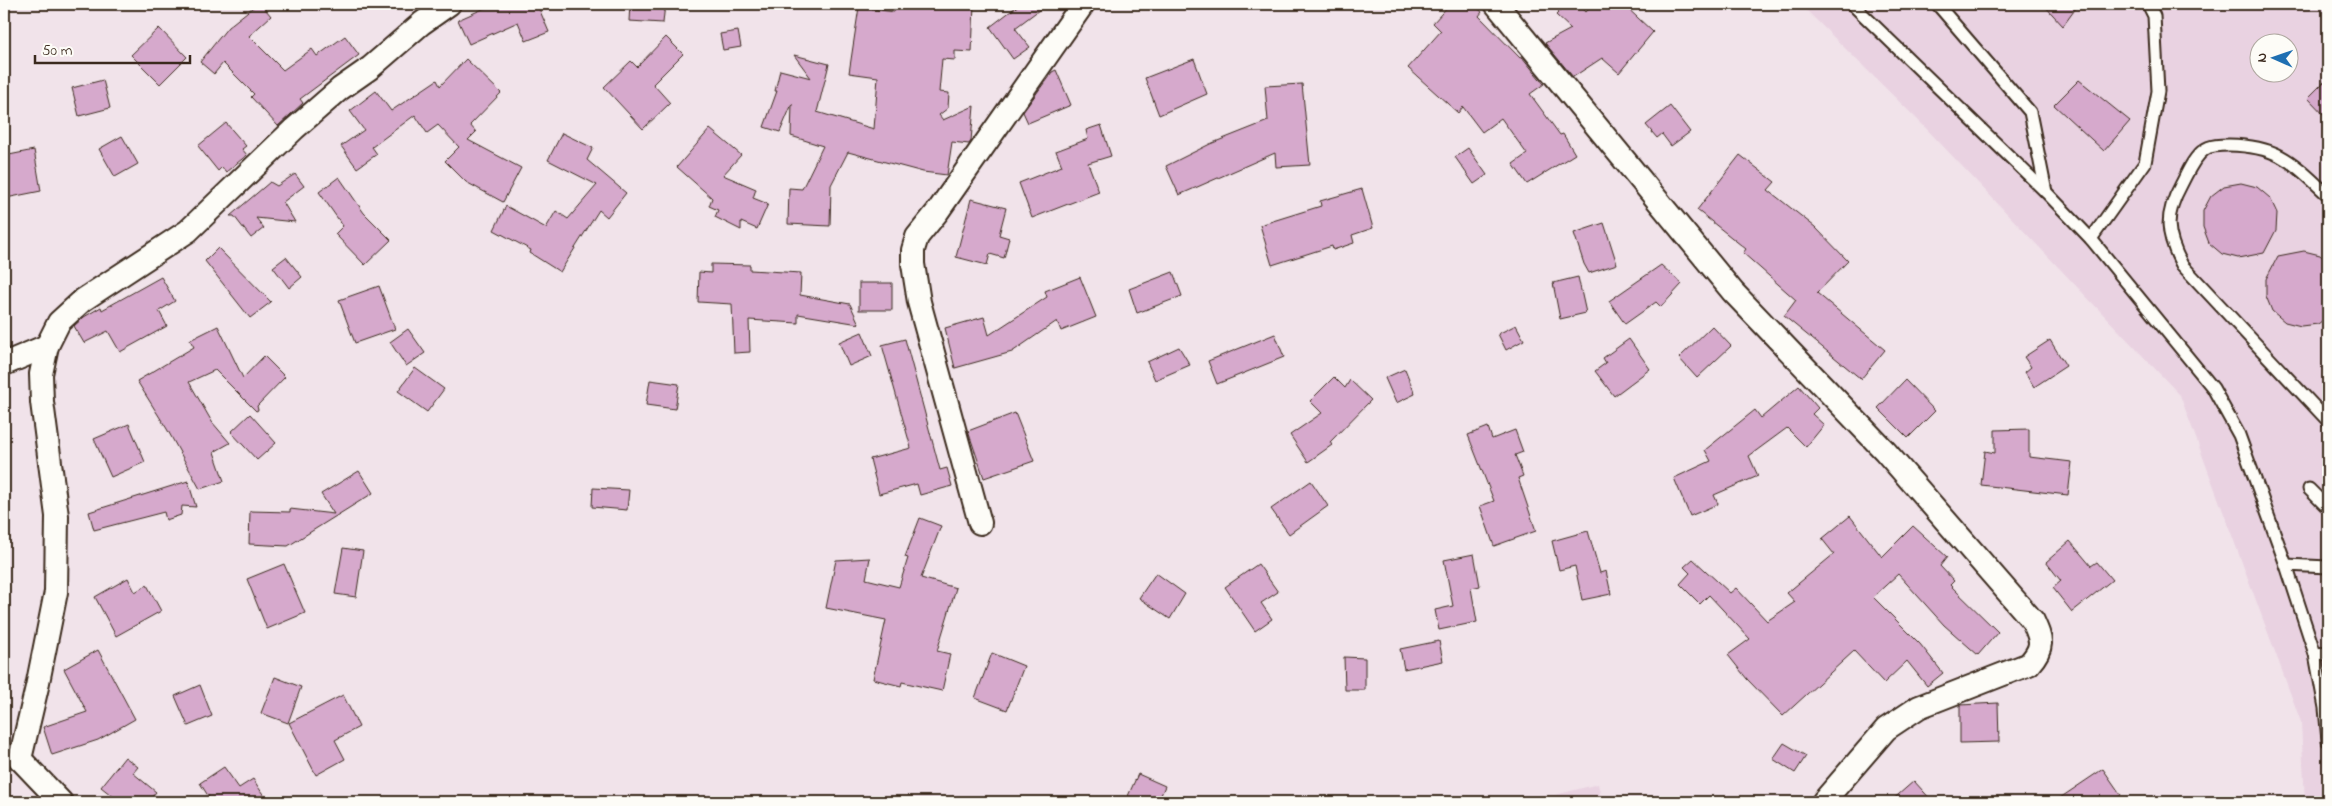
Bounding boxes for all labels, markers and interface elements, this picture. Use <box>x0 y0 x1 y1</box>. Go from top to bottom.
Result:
scale bar <box>35 32 190 64</box>
north arrow <box>2250 32 2300 82</box>
text: 50 m <box>42 40 73 62</box>
text: N <box>2252 53 2273 63</box>

